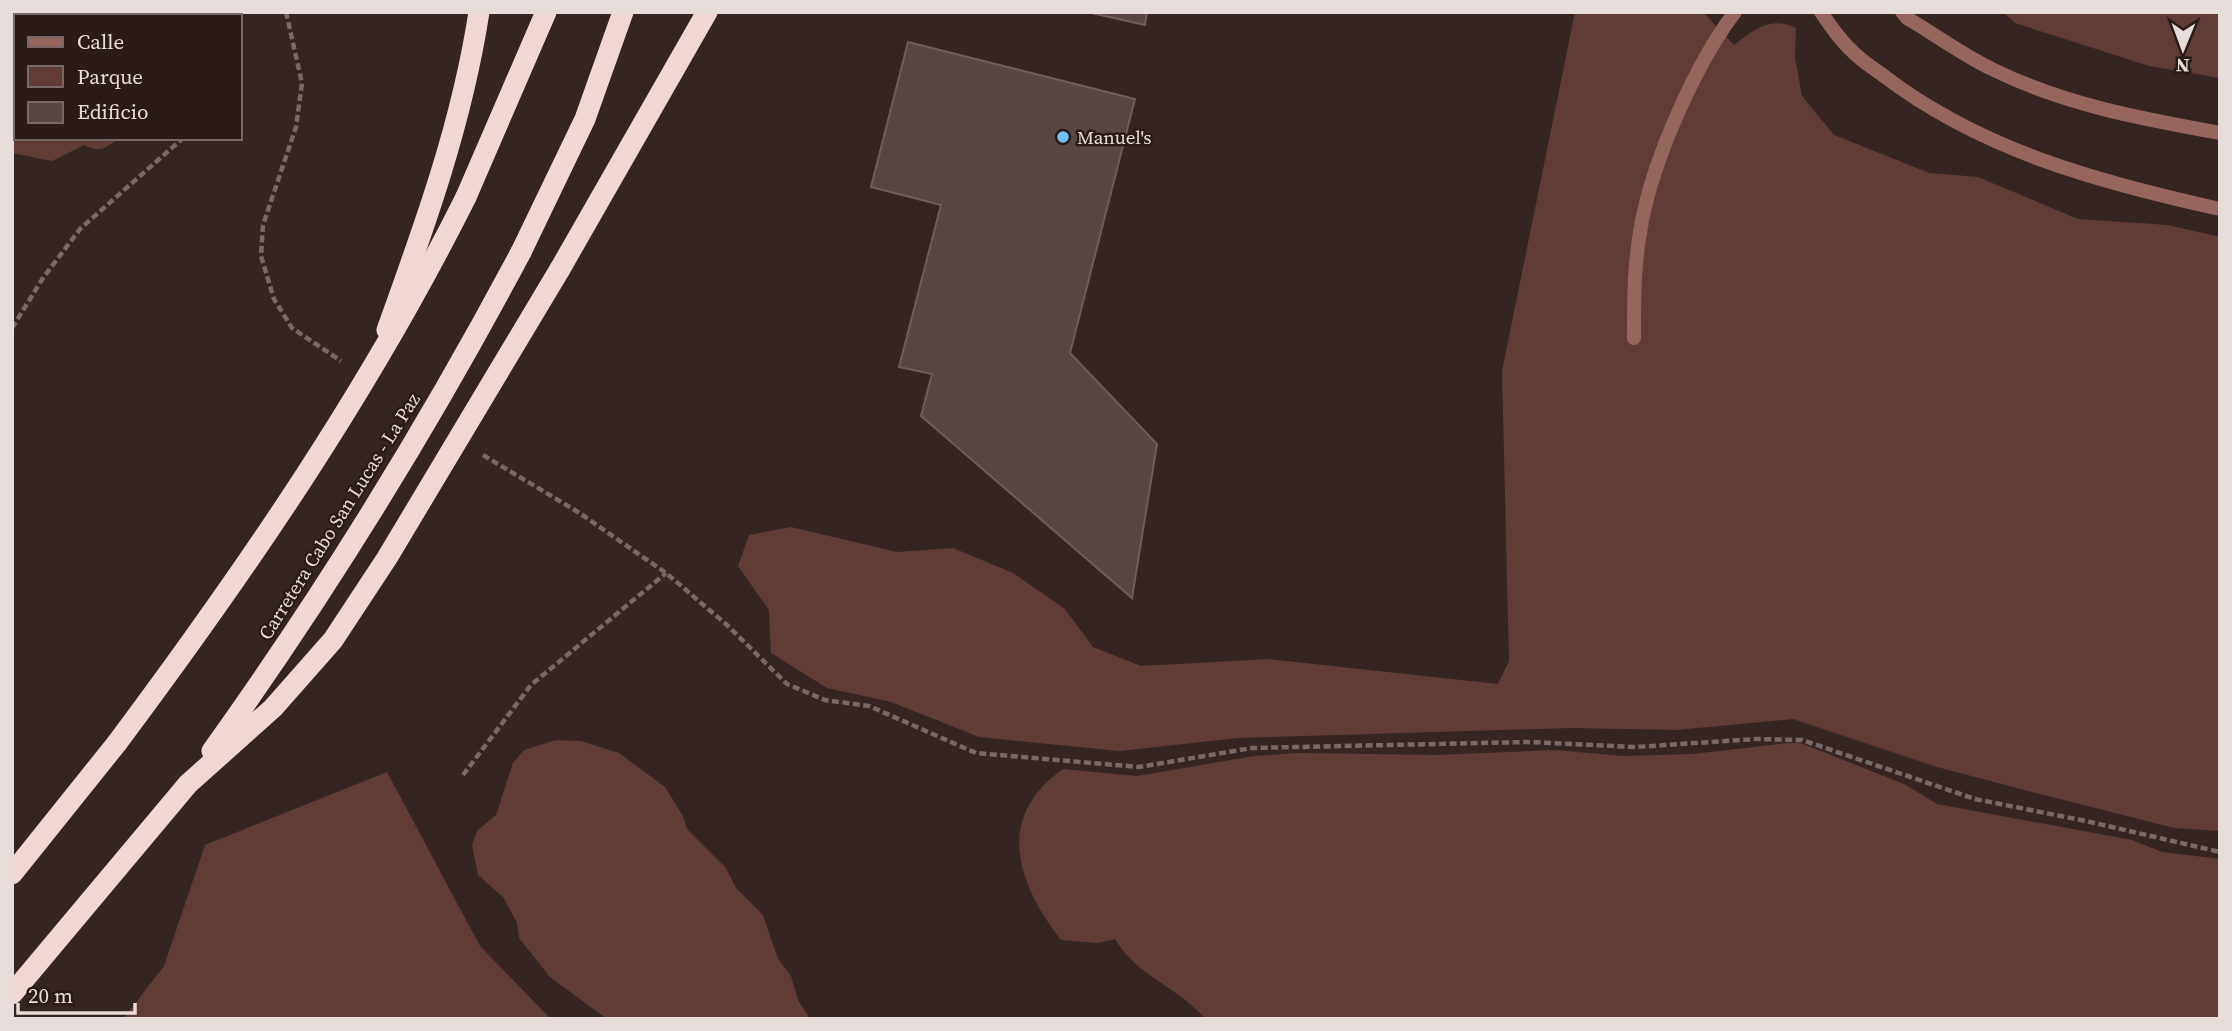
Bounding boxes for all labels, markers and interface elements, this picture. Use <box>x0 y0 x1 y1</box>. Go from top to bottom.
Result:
legend <box>14 14 242 140</box>
north arrow <box>2148 14 2218 84</box>
text: Calle <box>77 27 124 56</box>
text: N <box>2175 53 2190 79</box>
text: Parque <box>77 62 143 91</box>
text: Edificio <box>77 97 149 126</box>
place label: Manuel's <box>1077 124 1152 150</box>
marker: Manuel's <box>1055 129 1071 145</box>
street label: Carretera Cabo San Lucas - La Paz <box>252 387 426 644</box>
scale bar <box>18 972 135 1016</box>
text: 20 m <box>28 981 73 1010</box>

